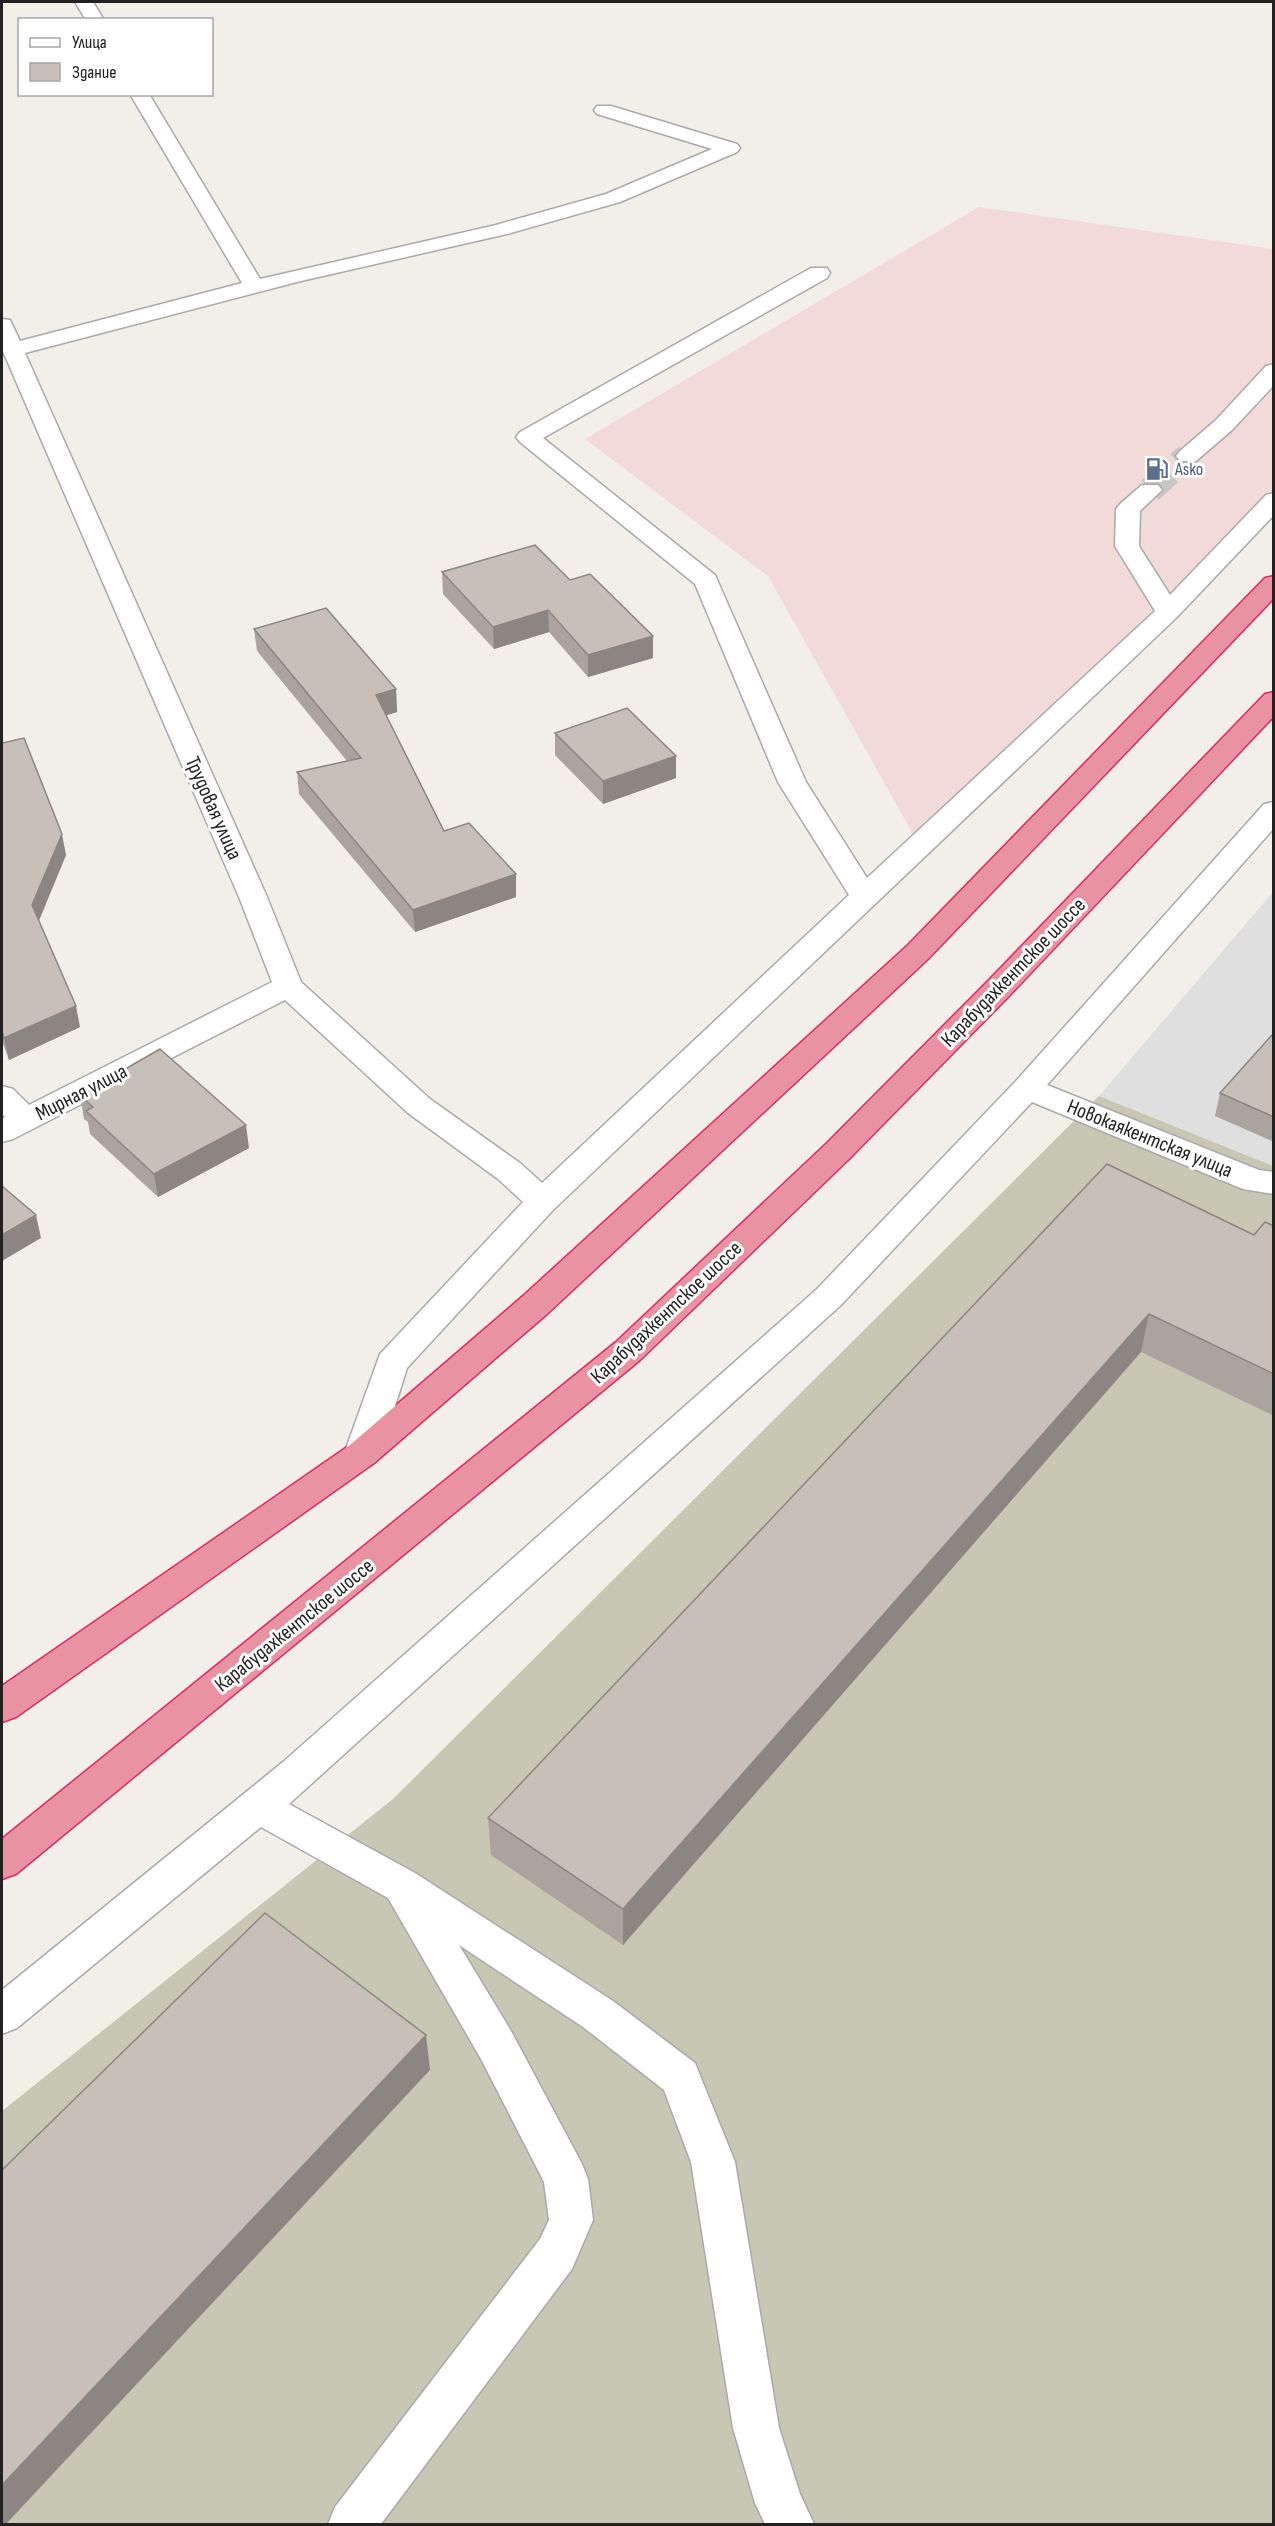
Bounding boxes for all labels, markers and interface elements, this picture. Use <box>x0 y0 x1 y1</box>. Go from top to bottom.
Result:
legend <box>18 18 213 96</box>
text: Улица <box>72 32 107 53</box>
text: Здание <box>72 62 117 83</box>
fuel station icon: Asko <box>1144 456 1170 482</box>
place label: Asko <box>1174 459 1203 480</box>
street label: Трудовая улица <box>180 753 247 864</box>
street label: Карабудахкентское шоссе <box>936 893 1091 1052</box>
street label: Мирная улица <box>31 1059 131 1126</box>
street label: Новокаякентская улица <box>1063 1094 1236 1183</box>
street label: Карабудахкентское шоссе <box>586 1236 747 1389</box>
street label: Карабудахкентское шоссе <box>210 1554 379 1697</box>

